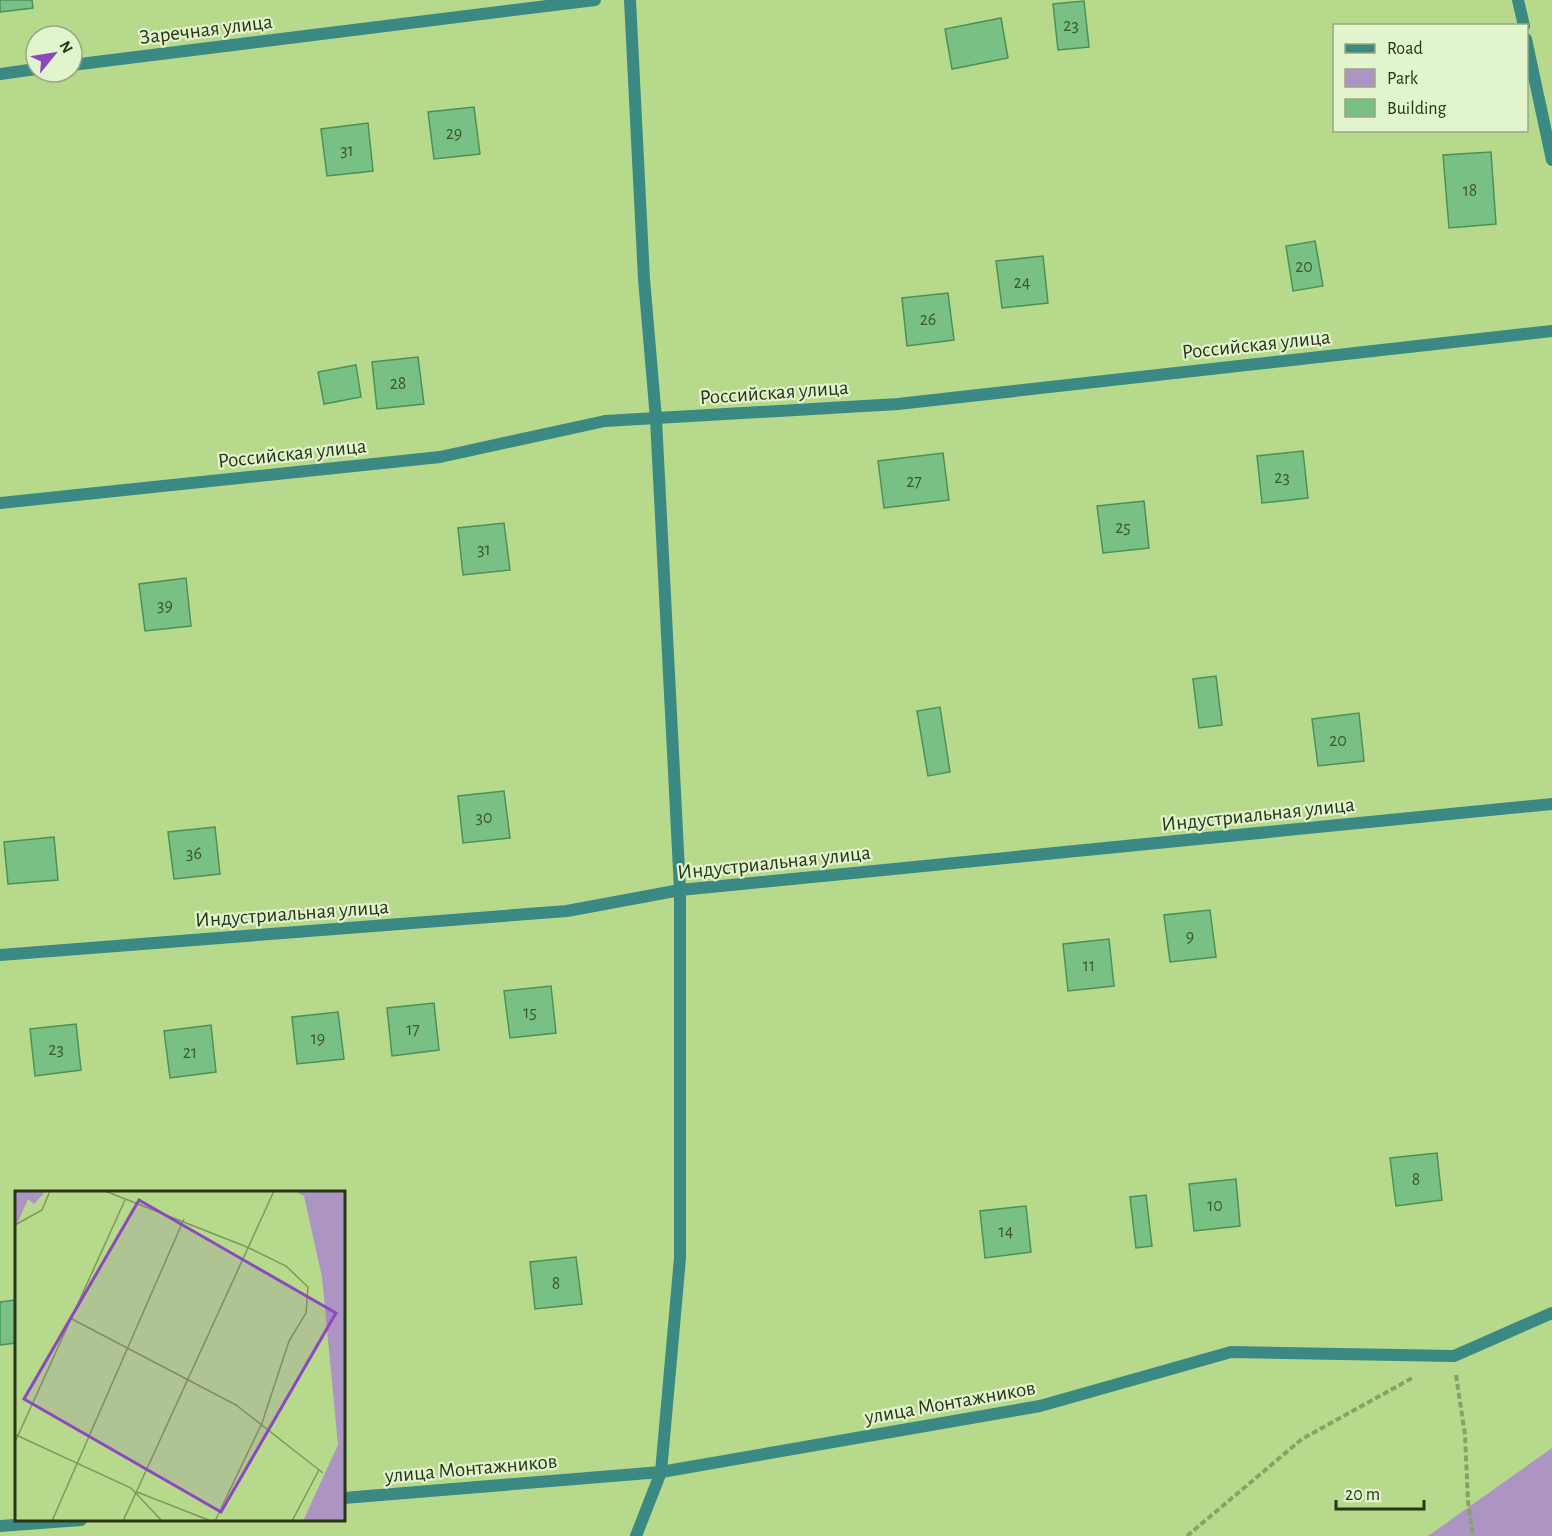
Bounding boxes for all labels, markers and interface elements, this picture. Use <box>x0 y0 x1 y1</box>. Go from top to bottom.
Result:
street label: Заречная улица <box>138 11 274 48</box>
house number: 23 <box>1063 17 1079 35</box>
north arrow <box>24 24 84 84</box>
legend <box>1333 24 1528 132</box>
text: N <box>56 38 76 56</box>
text: Road <box>1387 40 1423 58</box>
text: Park <box>1387 70 1419 88</box>
text: Building <box>1387 100 1447 118</box>
house number: 29 <box>446 125 462 143</box>
house number: 31 <box>340 142 354 160</box>
house number: 18 <box>1463 182 1477 200</box>
house number: 20 <box>1295 258 1313 276</box>
house number: 24 <box>1014 274 1031 292</box>
house number: 26 <box>920 311 936 329</box>
street label: Российская улица <box>1181 326 1332 363</box>
house number: 28 <box>390 375 406 393</box>
street label: Российская улица <box>699 377 850 408</box>
street label: Российская улица <box>217 435 368 472</box>
house number: 23 <box>1274 469 1290 487</box>
house number: 27 <box>906 473 922 491</box>
house number: 25 <box>1115 519 1131 537</box>
house number: 31 <box>477 541 491 559</box>
house number: 39 <box>157 597 173 615</box>
house number: 20 <box>1329 732 1347 750</box>
street label: Индустриальная улица <box>1160 794 1356 835</box>
house number: 30 <box>476 809 492 827</box>
street label: Индустриальная улица <box>676 842 872 883</box>
house number: 36 <box>186 845 202 863</box>
street label: Индустриальная улица <box>194 896 390 931</box>
house number: 9 <box>1186 928 1194 946</box>
house number: 11 <box>1083 957 1095 975</box>
house number: 15 <box>523 1004 537 1022</box>
house number: 17 <box>406 1021 420 1039</box>
house number: 19 <box>311 1030 325 1048</box>
house number: 23 <box>48 1041 64 1059</box>
house number: 21 <box>183 1044 197 1062</box>
house number: 8 <box>1412 1171 1420 1189</box>
inset map <box>15 1191 345 1521</box>
house number: 10 <box>1207 1197 1223 1215</box>
house number: 14 <box>999 1223 1014 1241</box>
house number: 8 <box>552 1275 560 1293</box>
street label: улица Монтажников <box>862 1377 1037 1428</box>
street label: улица Монтажников <box>383 1451 558 1487</box>
scale bar <box>1336 1473 1424 1511</box>
text: 20 m <box>1345 1486 1380 1504</box>

